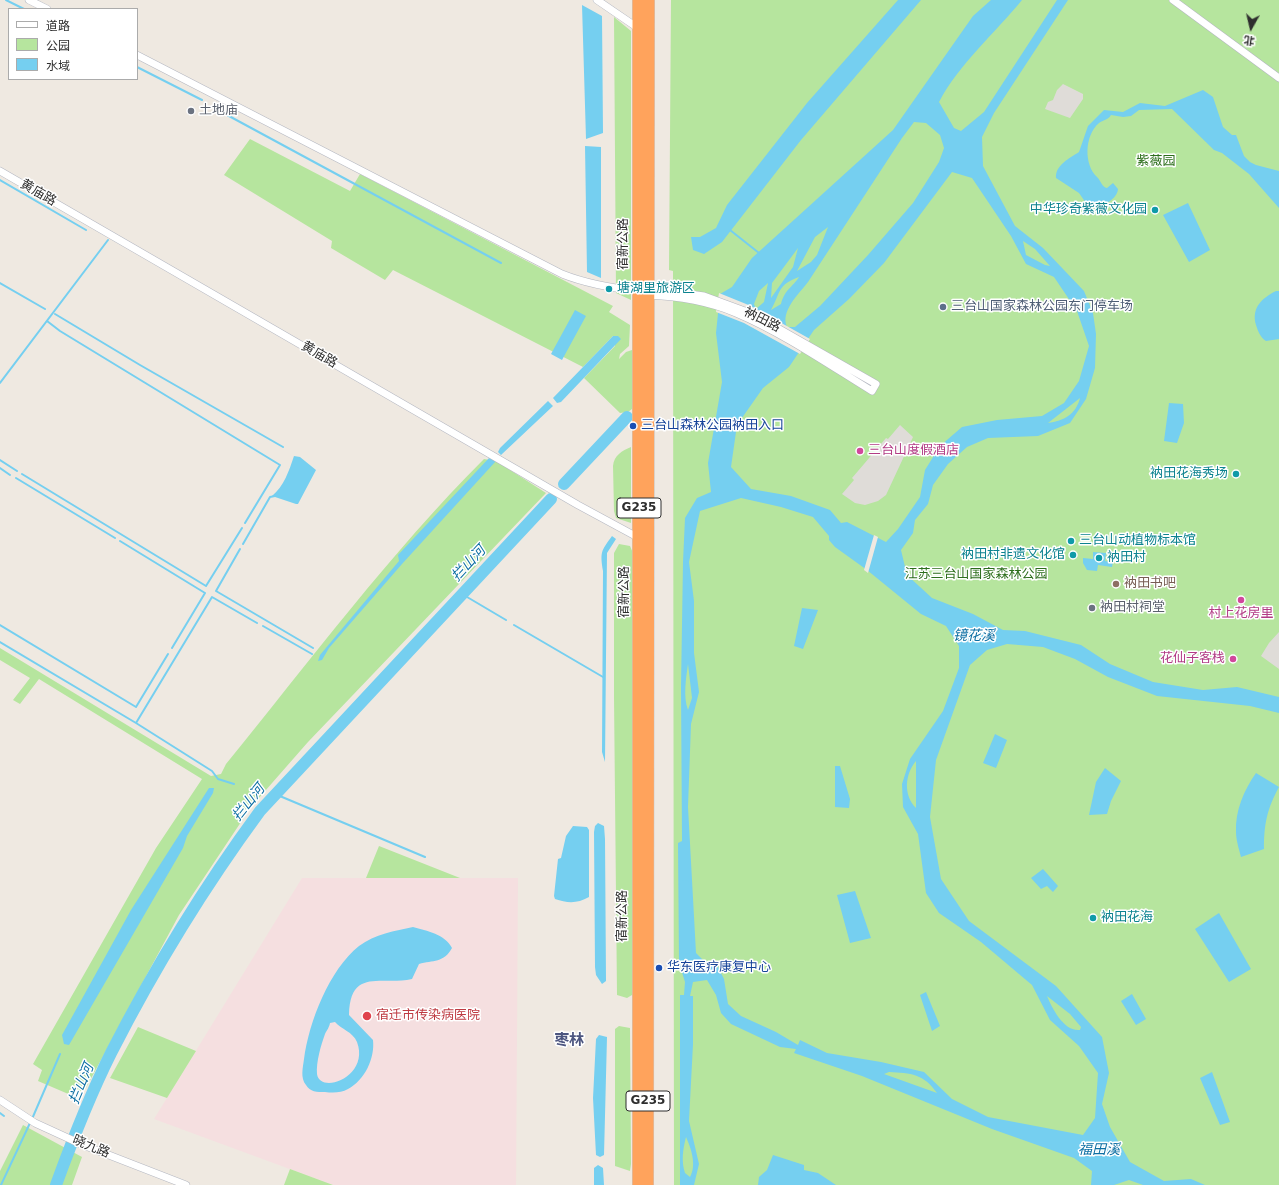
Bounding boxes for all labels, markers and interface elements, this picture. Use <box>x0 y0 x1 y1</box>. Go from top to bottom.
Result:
legend <box>8 8 138 80</box>
north arrow <box>1231 8 1271 48</box>
text: 道路 <box>46 19 70 33</box>
text: 北 <box>1243 33 1256 48</box>
text: 公园 <box>46 39 70 53</box>
text: 水域 <box>46 59 70 73</box>
place label: 土地庙 <box>199 103 238 119</box>
marker: 土地庙 <box>186 106 196 116</box>
park label: 紫薇园 <box>1137 154 1175 170</box>
street label: 黄庙路 <box>17 176 59 210</box>
place label: 中华珍奇紫薇文化园 <box>1030 202 1147 218</box>
marker: 中华珍奇紫薇文化园 <box>1150 205 1160 215</box>
street label: 宿新公路 <box>616 218 632 270</box>
place label: 塘湖里旅游区 <box>617 281 695 297</box>
marker: 塘湖里旅游区 <box>604 284 614 294</box>
place label: 三台山国家森林公园东门停车场 <box>951 299 1133 315</box>
marker: 三台山国家森林公园东门停车场 <box>938 302 948 312</box>
street label: 衲田路 <box>741 304 783 336</box>
street label: 黄庙路 <box>298 338 340 372</box>
place label: 三台山森林公园衲田入口 <box>641 418 784 434</box>
marker: 三台山森林公园衲田入口 <box>628 421 638 431</box>
place label: 三台山度假酒店 <box>868 443 959 459</box>
marker: 三台山度假酒店 <box>855 446 865 456</box>
place label: 衲田花海秀场 <box>1150 466 1228 482</box>
marker: 衲田花海秀场 <box>1231 469 1241 479</box>
road number: G235 <box>617 498 661 518</box>
place label: 三台山动植物标本馆 <box>1079 533 1196 549</box>
marker: 三台山动植物标本馆 <box>1066 536 1076 546</box>
water label: 拦山河 <box>449 543 489 585</box>
place label: 衲田村非遗文化馆 <box>961 547 1065 563</box>
marker: 衲田村非遗文化馆 <box>1068 550 1078 560</box>
place label: 衲田村 <box>1107 550 1146 566</box>
marker: 衲田村 <box>1094 553 1104 563</box>
street label: 宿新公路 <box>617 566 633 618</box>
park label: 江苏三台山国家森林公园 <box>905 567 1047 583</box>
place label: 衲田书吧 <box>1124 576 1176 592</box>
marker: 衲田书吧 <box>1111 579 1121 589</box>
marker: 村上花房里 <box>1236 595 1246 605</box>
place label: 衲田村祠堂 <box>1100 600 1165 616</box>
marker: 衲田村祠堂 <box>1087 603 1097 613</box>
place label: 村上花房里 <box>1209 606 1273 622</box>
water label: 镜花溪 <box>953 628 995 644</box>
place label: 花仙子客栈 <box>1160 651 1225 667</box>
marker: 花仙子客栈 <box>1228 654 1238 664</box>
water label: 拦山河 <box>229 781 269 825</box>
street label: 宿新公路 <box>615 890 631 942</box>
place label: 衲田花海 <box>1101 910 1153 926</box>
marker: 衲田花海 <box>1088 913 1098 923</box>
place label: 华东医疗康复中心 <box>667 960 771 976</box>
marker: 华东医疗康复中心 <box>654 963 664 973</box>
place label: 宿迁市传染病医院 <box>376 1008 480 1024</box>
marker: 宿迁市传染病医院 <box>361 1010 373 1022</box>
district label: 枣林 <box>554 1032 584 1050</box>
water label: 拦山河 <box>66 1061 98 1107</box>
road number: G235 <box>626 1091 670 1111</box>
street label: 晓九路 <box>70 1132 112 1162</box>
water label: 福田溪 <box>1078 1142 1120 1158</box>

